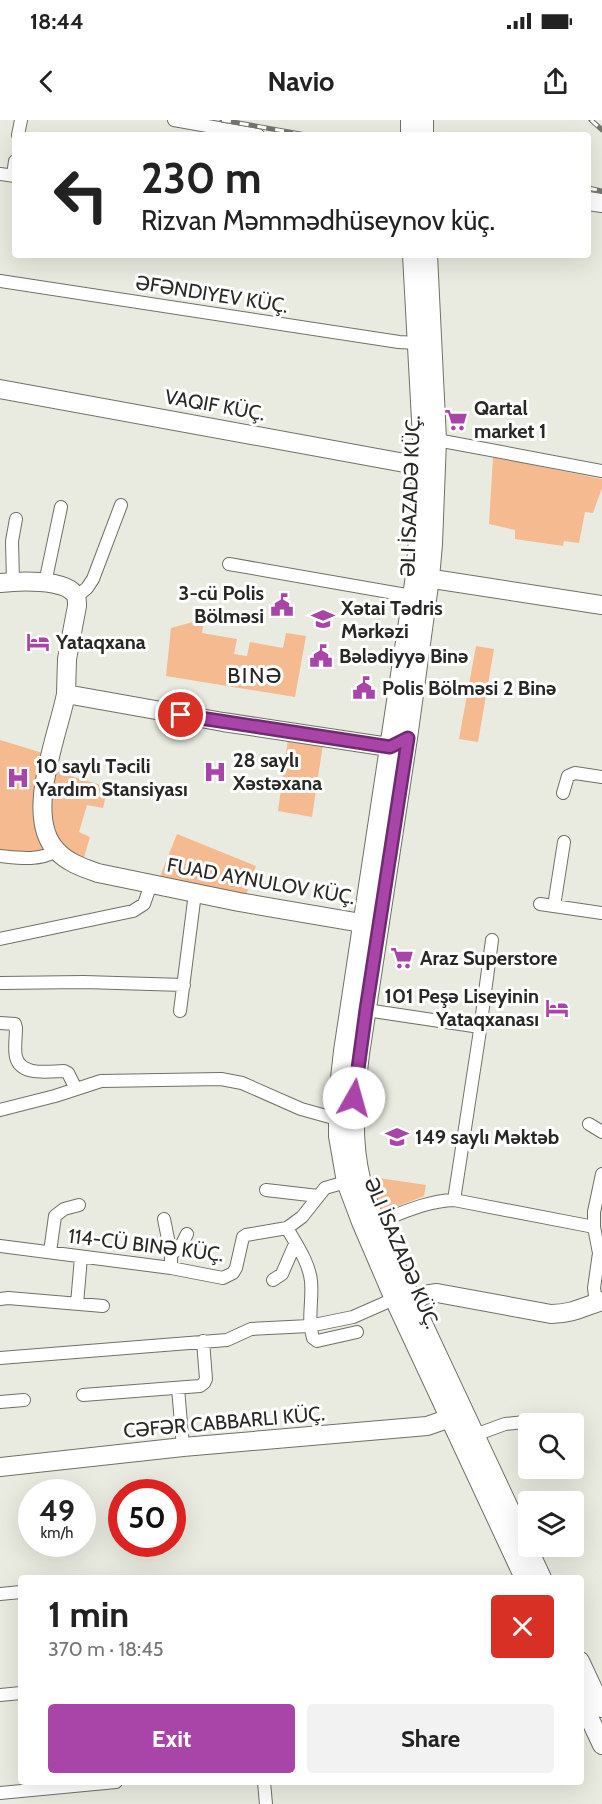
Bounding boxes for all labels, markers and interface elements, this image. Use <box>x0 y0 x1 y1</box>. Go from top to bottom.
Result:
text: 18:44 <box>30 8 84 35</box>
icon: back <box>30 65 63 98</box>
text: Navio <box>267 65 335 98</box>
icon: share <box>539 65 572 98</box>
text: 230 m <box>141 152 261 204</box>
icon: left <box>42 156 120 234</box>
text: Rizvan Məmmədhüseynov küç. <box>141 204 495 237</box>
street label: ƏFƏNDIYEV KÜÇ. <box>134 270 290 318</box>
street label: VAQIF KÜÇ. <box>163 384 267 426</box>
place label: Qartal market 1 <box>474 396 546 443</box>
supermarket icon: Qartal market 1 <box>443 407 469 433</box>
street label: ƏLI İSAZADƏ KÜÇ. <box>395 415 425 577</box>
place label: 3-cü Polis Bölməsi <box>179 581 264 628</box>
public building icon: 3-cü Polis Bölməsi <box>269 592 295 618</box>
place label: Xətai Tədris Mərkəzi <box>340 596 443 643</box>
school or university icon: Xətai Tədris Mərkəzi <box>310 606 336 632</box>
hotel icon: Yataqxana <box>25 629 51 655</box>
place label: Yataqxana <box>55 630 146 654</box>
public building icon: Bələdiyyə Binə <box>308 643 334 669</box>
place label: Bələdiyyə Binə <box>339 644 468 668</box>
district label: BINƏ <box>227 662 283 689</box>
public building icon: Polis Bölməsi 2 Binə <box>351 675 377 701</box>
place label: Polis Bölməsi 2 Binə <box>382 676 556 700</box>
pin <box>155 689 206 740</box>
icon: arrive <box>164 698 197 731</box>
place label: 28 saylı Xəstəxana <box>232 748 322 795</box>
place label: 10 saylı Təcili Yardım Stansiyası <box>35 754 188 801</box>
hospital icon: 28 saylı Xəstəxana <box>202 759 228 785</box>
hospital icon: 10 saylı Təcili Yardım Stansiyası <box>5 765 31 791</box>
street label: FUAD AYNULOV KÜÇ. <box>165 853 357 909</box>
supermarket icon: Araz Superstore <box>389 945 415 971</box>
place label: Araz Superstore <box>420 946 557 970</box>
place label: 101 Peşə Liseyinin Yataqxanası <box>385 984 539 1031</box>
hotel icon: 101 Peşə Liseyinin Yataqxanası <box>544 995 570 1021</box>
position arrow <box>322 1066 386 1130</box>
school or university icon: 149 saylı Məktəb <box>384 1124 410 1150</box>
place label: 149 saylı Məktəb <box>415 1125 559 1149</box>
street label: ƏLI İSAZADƏ KÜÇ. <box>359 1174 445 1332</box>
street label: 114-CÜ BINƏ KÜÇ. <box>67 1224 225 1266</box>
street label: CƏFƏR CABBARLI KÜÇ. <box>122 1401 326 1443</box>
map controls <box>518 1413 584 1557</box>
button: search <box>518 1413 584 1479</box>
speed limit sign: 50 <box>108 1479 186 1557</box>
button: layers <box>518 1491 584 1557</box>
text: 49 <box>39 1492 75 1529</box>
text: km/h <box>41 1524 73 1542</box>
text: 1 min <box>48 1592 129 1636</box>
button: close <box>491 1595 554 1658</box>
text: 370 m · 18:45 <box>48 1637 164 1661</box>
button: Exit <box>48 1704 295 1773</box>
button: Share <box>307 1704 554 1773</box>

